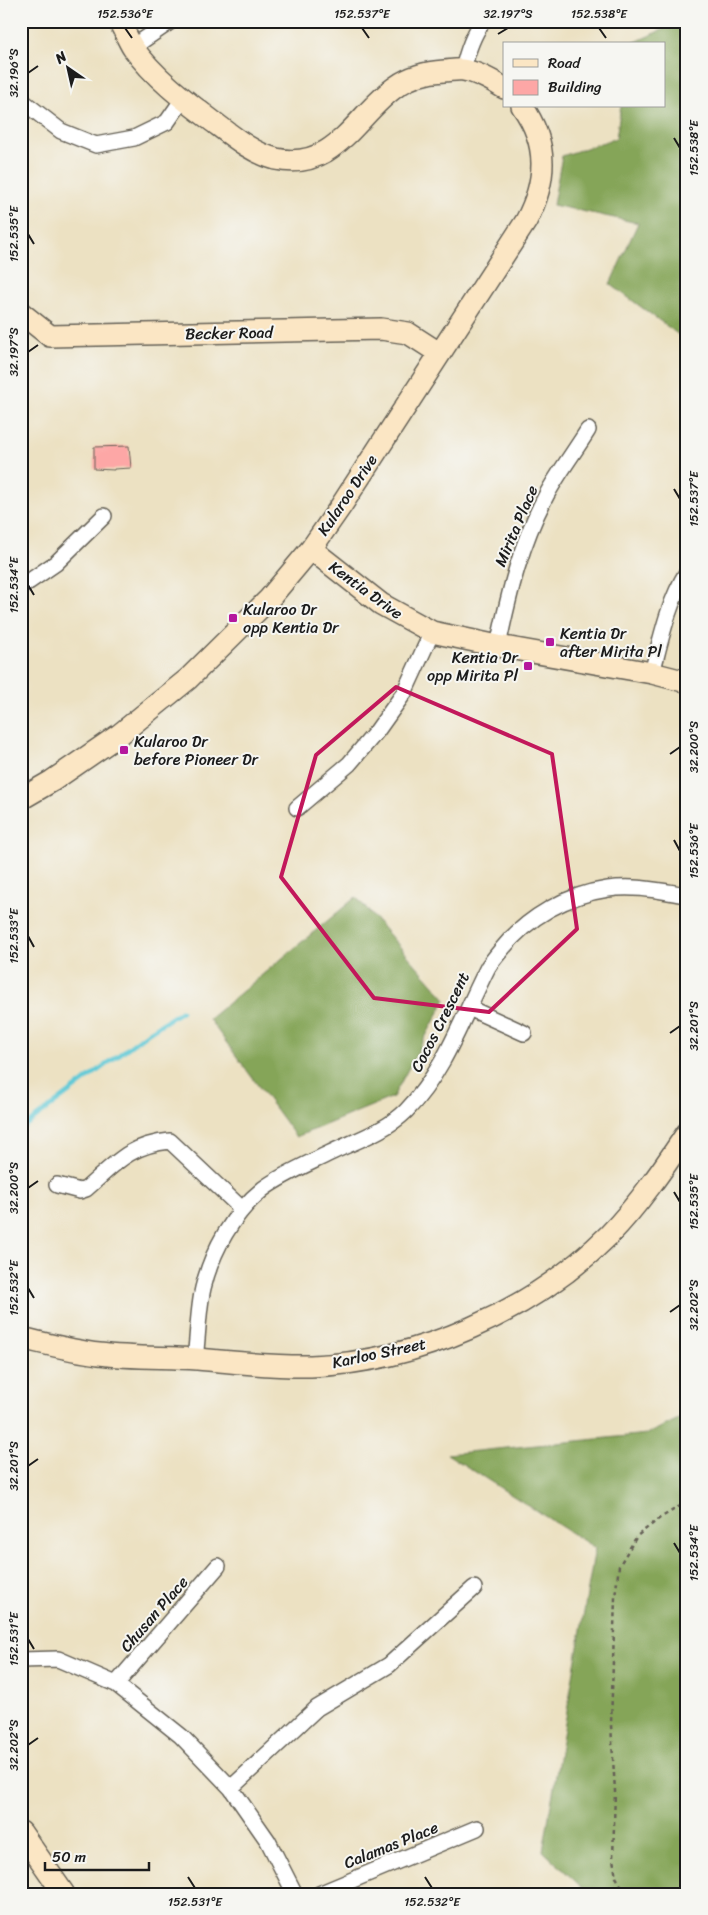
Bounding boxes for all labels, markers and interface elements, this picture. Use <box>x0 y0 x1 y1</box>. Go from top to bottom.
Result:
text: 152.536°E <box>97 3 154 25</box>
text: 152.537°E <box>334 3 391 25</box>
text: 32.197°S <box>483 3 533 25</box>
text: 152.538°E <box>571 3 628 25</box>
north arrow <box>42 42 92 92</box>
legend <box>503 42 666 108</box>
text: N <box>49 44 72 71</box>
text: 32.196°S <box>3 48 25 98</box>
text: Road <box>548 50 581 76</box>
text: Building <box>548 74 602 100</box>
text: 152.538°E <box>683 119 705 176</box>
text: 152.535°E <box>3 205 25 262</box>
street label: Becker Road <box>185 318 275 348</box>
text: 32.197°S <box>3 327 25 377</box>
street label: Kularoo Drive <box>309 448 385 542</box>
text: 152.537°E <box>683 470 705 527</box>
street label: Mirita Place <box>486 481 546 571</box>
street label: Kentia Drive <box>323 553 409 627</box>
text: 152.534°E <box>3 556 25 613</box>
place label: Kularoo Dr opp Kentia Dr <box>243 595 340 642</box>
marker: Kularoo Dr opp Kentia Dr <box>227 612 239 624</box>
place label: Kentia Dr after Mirita Pl <box>560 619 662 666</box>
marker: Kentia Dr after Mirita Pl <box>544 636 556 648</box>
place label: Kentia Dr opp Mirita Pl <box>427 643 519 690</box>
marker: Kentia Dr opp Mirita Pl <box>522 660 534 672</box>
text: 32.200°S <box>683 721 705 773</box>
place label: Kularoo Dr before Pioneer Dr <box>134 727 260 774</box>
marker: Kularoo Dr before Pioneer Dr <box>118 744 130 756</box>
text: 152.536°E <box>683 822 705 879</box>
text: 152.533°E <box>3 907 25 964</box>
street label: Cocos Crescent <box>402 967 478 1077</box>
text: 32.201°S <box>683 1001 705 1051</box>
text: 32.200°S <box>3 1162 25 1214</box>
text: 152.535°E <box>683 1173 705 1230</box>
text: 152.532°E <box>3 1259 25 1316</box>
text: 32.202°S <box>683 1279 705 1331</box>
street label: Karloo Street <box>329 1329 429 1377</box>
text: 32.201°S <box>3 1441 25 1491</box>
text: 152.534°E <box>683 1524 705 1581</box>
street label: Chusan Place <box>112 1569 196 1659</box>
text: 152.531°E <box>3 1611 25 1666</box>
text: 32.202°S <box>3 1719 25 1771</box>
street label: Calamas Place <box>339 1813 443 1877</box>
scale bar <box>45 1840 149 1872</box>
text: 50 m <box>52 1844 87 1870</box>
text: 152.531°E <box>168 1891 223 1913</box>
text: 152.532°E <box>404 1891 461 1913</box>

